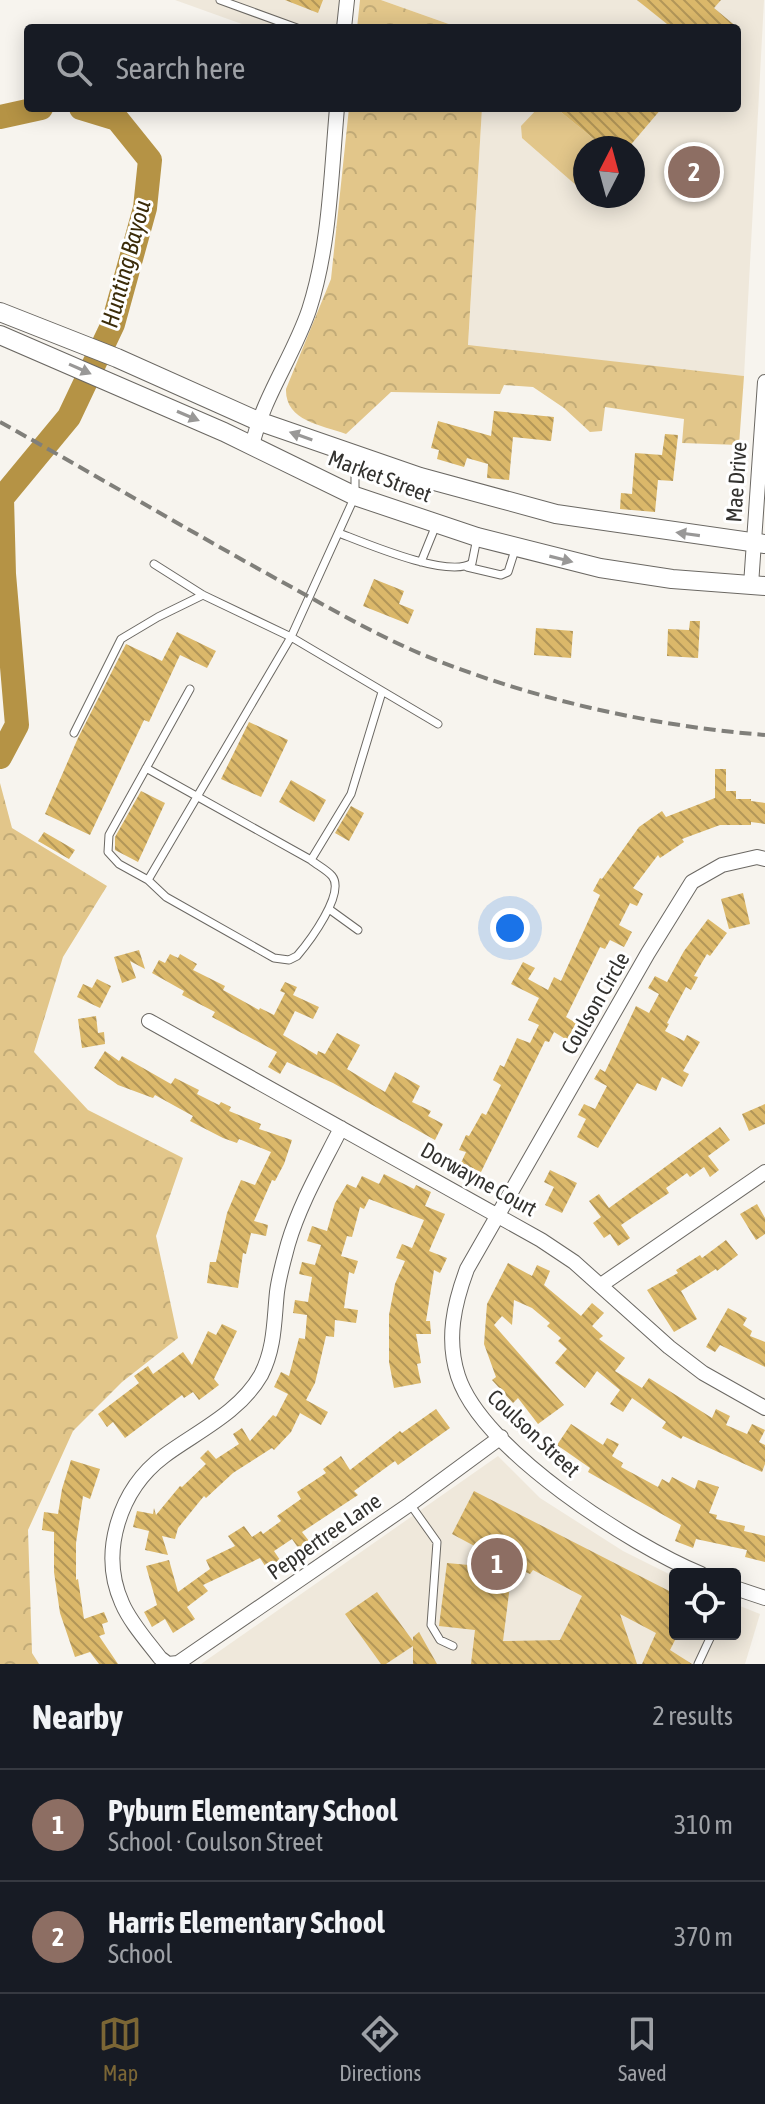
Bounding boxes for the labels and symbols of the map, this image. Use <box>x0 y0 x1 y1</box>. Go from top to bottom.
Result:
north arrow <box>573 136 645 208</box>
pin: 2 <box>668 142 720 202</box>
water label: Hunting Bayou <box>96 197 156 331</box>
one-way arrow <box>68 363 91 376</box>
one-way arrow <box>177 410 200 423</box>
one-way arrow <box>289 429 313 441</box>
street label: Mae Drive <box>720 441 752 523</box>
street label: Market Street <box>325 444 435 508</box>
one-way arrow <box>675 527 700 540</box>
one-way arrow <box>548 553 573 565</box>
your location <box>490 908 530 948</box>
street label: Coulson Circle <box>555 947 635 1059</box>
street label: Dorwayne Court <box>416 1136 542 1222</box>
street label: Coulson Street <box>482 1384 586 1482</box>
street label: Peppertree Lane <box>262 1487 386 1585</box>
pin: 1 <box>471 1534 523 1594</box>

